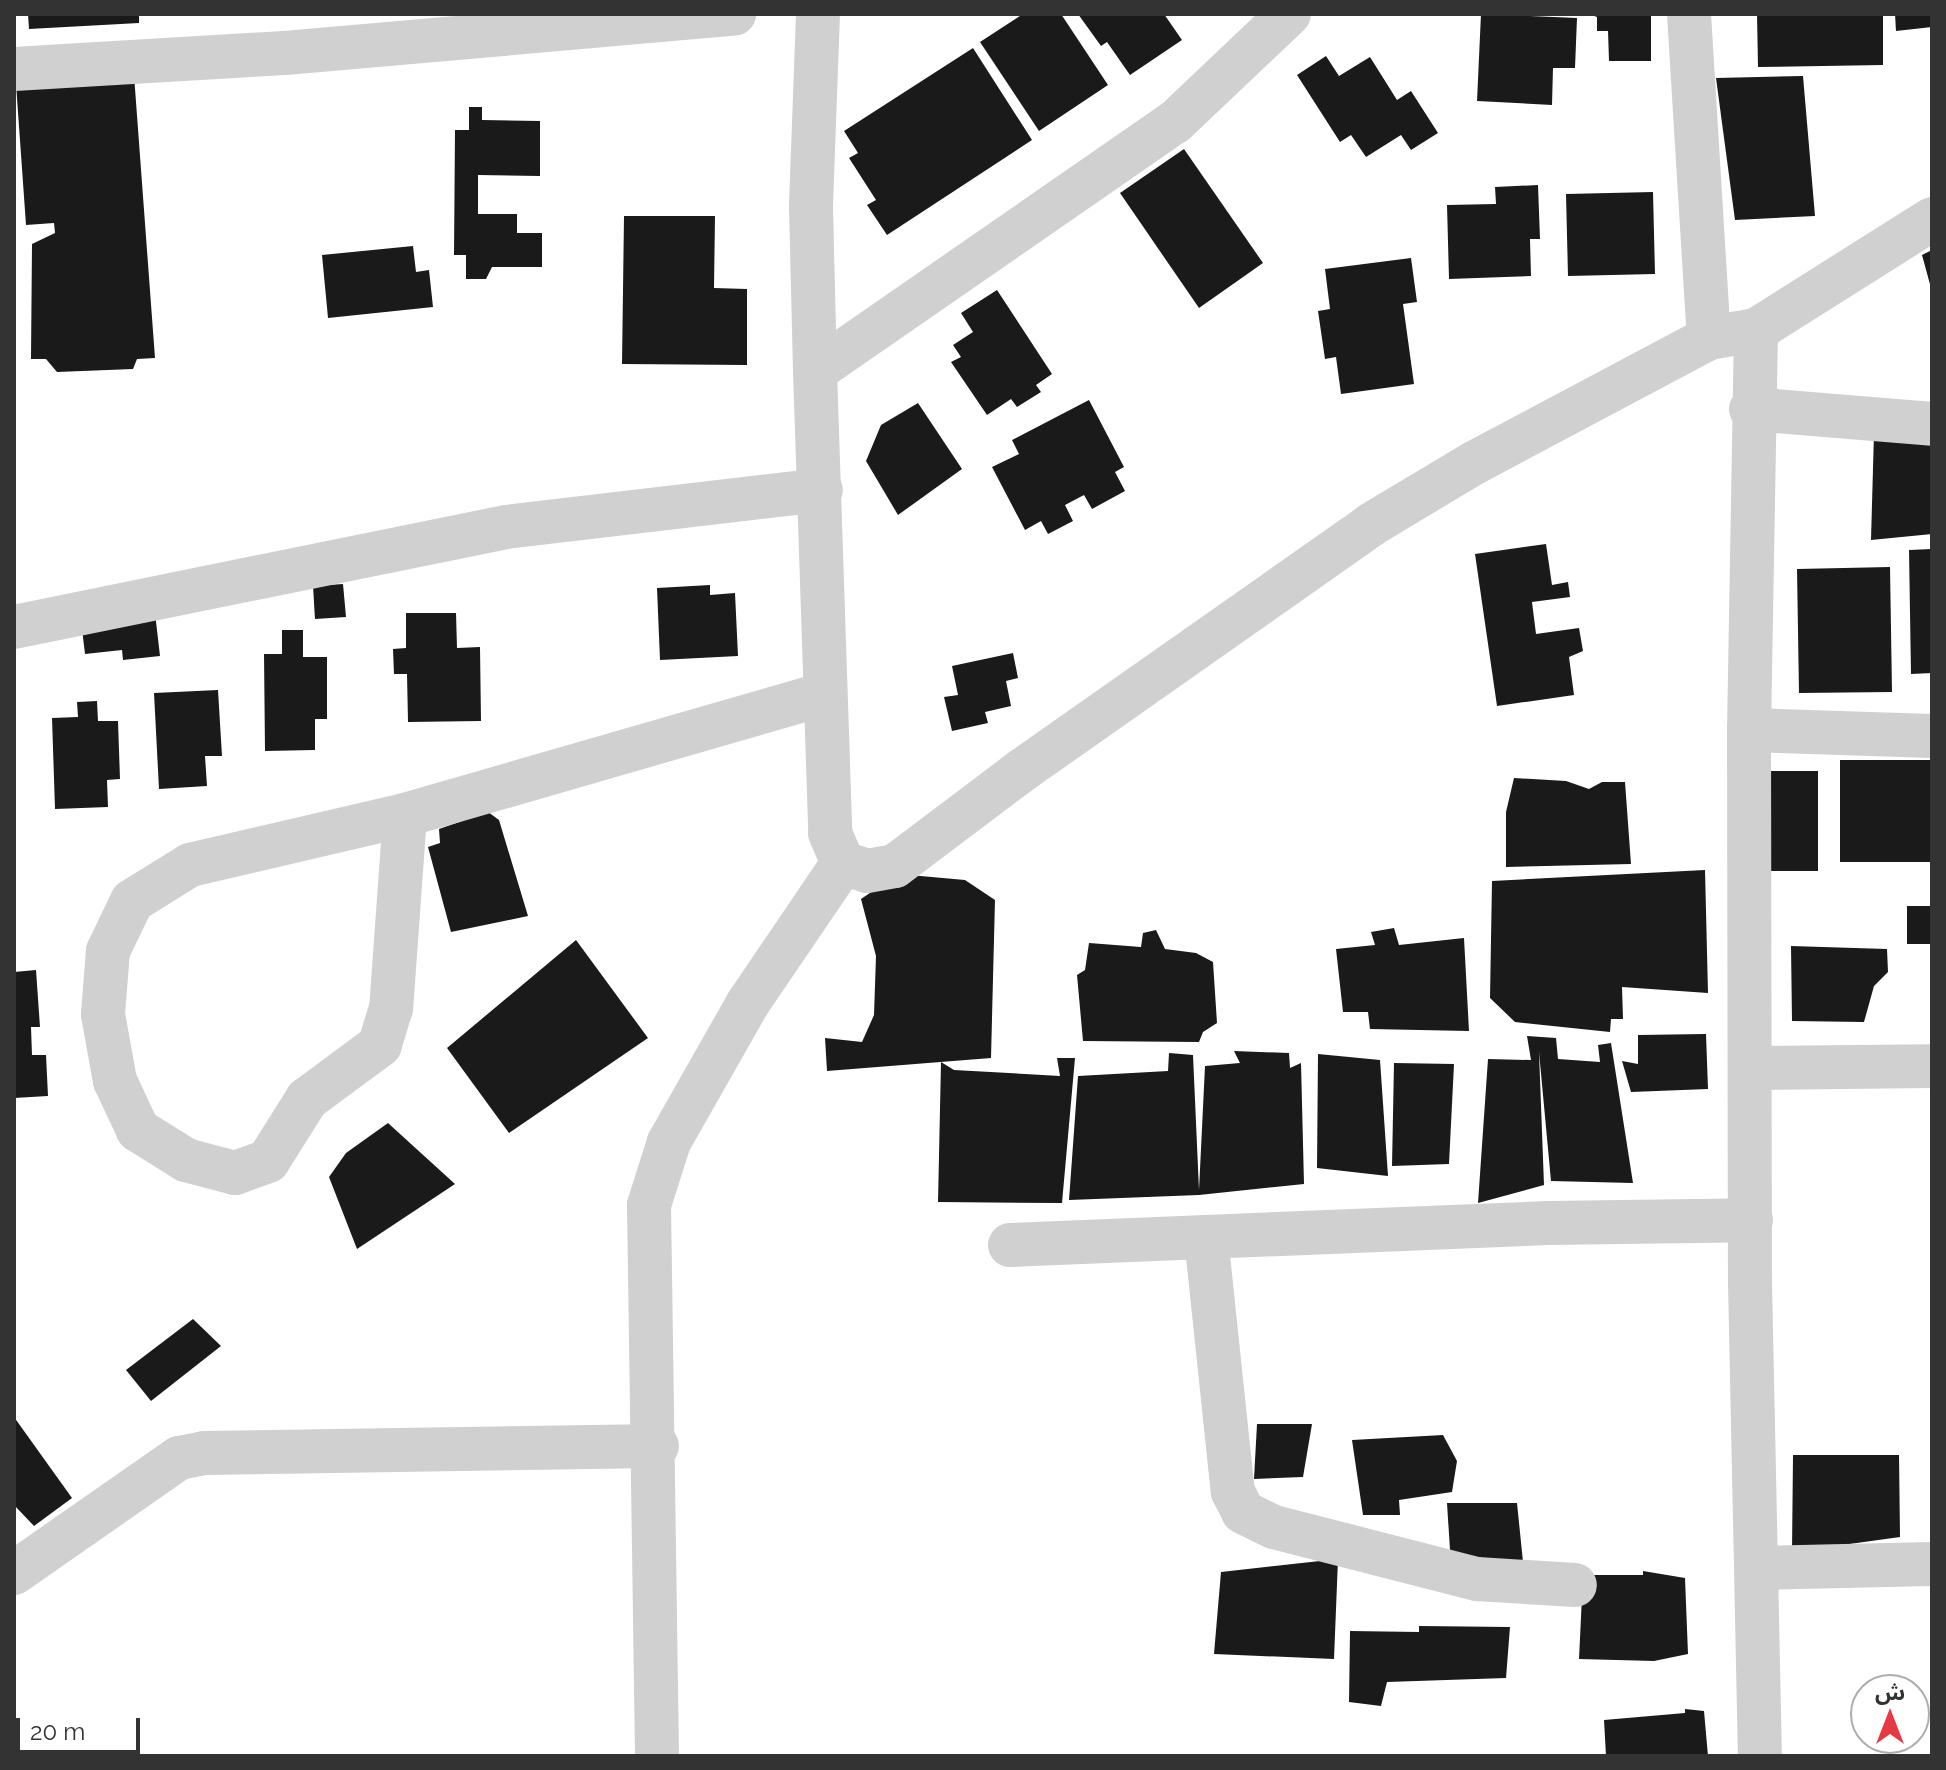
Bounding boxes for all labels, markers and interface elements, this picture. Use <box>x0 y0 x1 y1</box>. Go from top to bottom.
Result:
north arrow <box>1850 1674 1930 1754</box>
text: ش <box>1875 1679 1905 1705</box>
scale bar <box>20 1702 144 1752</box>
text: 20 m <box>30 1717 85 1746</box>

